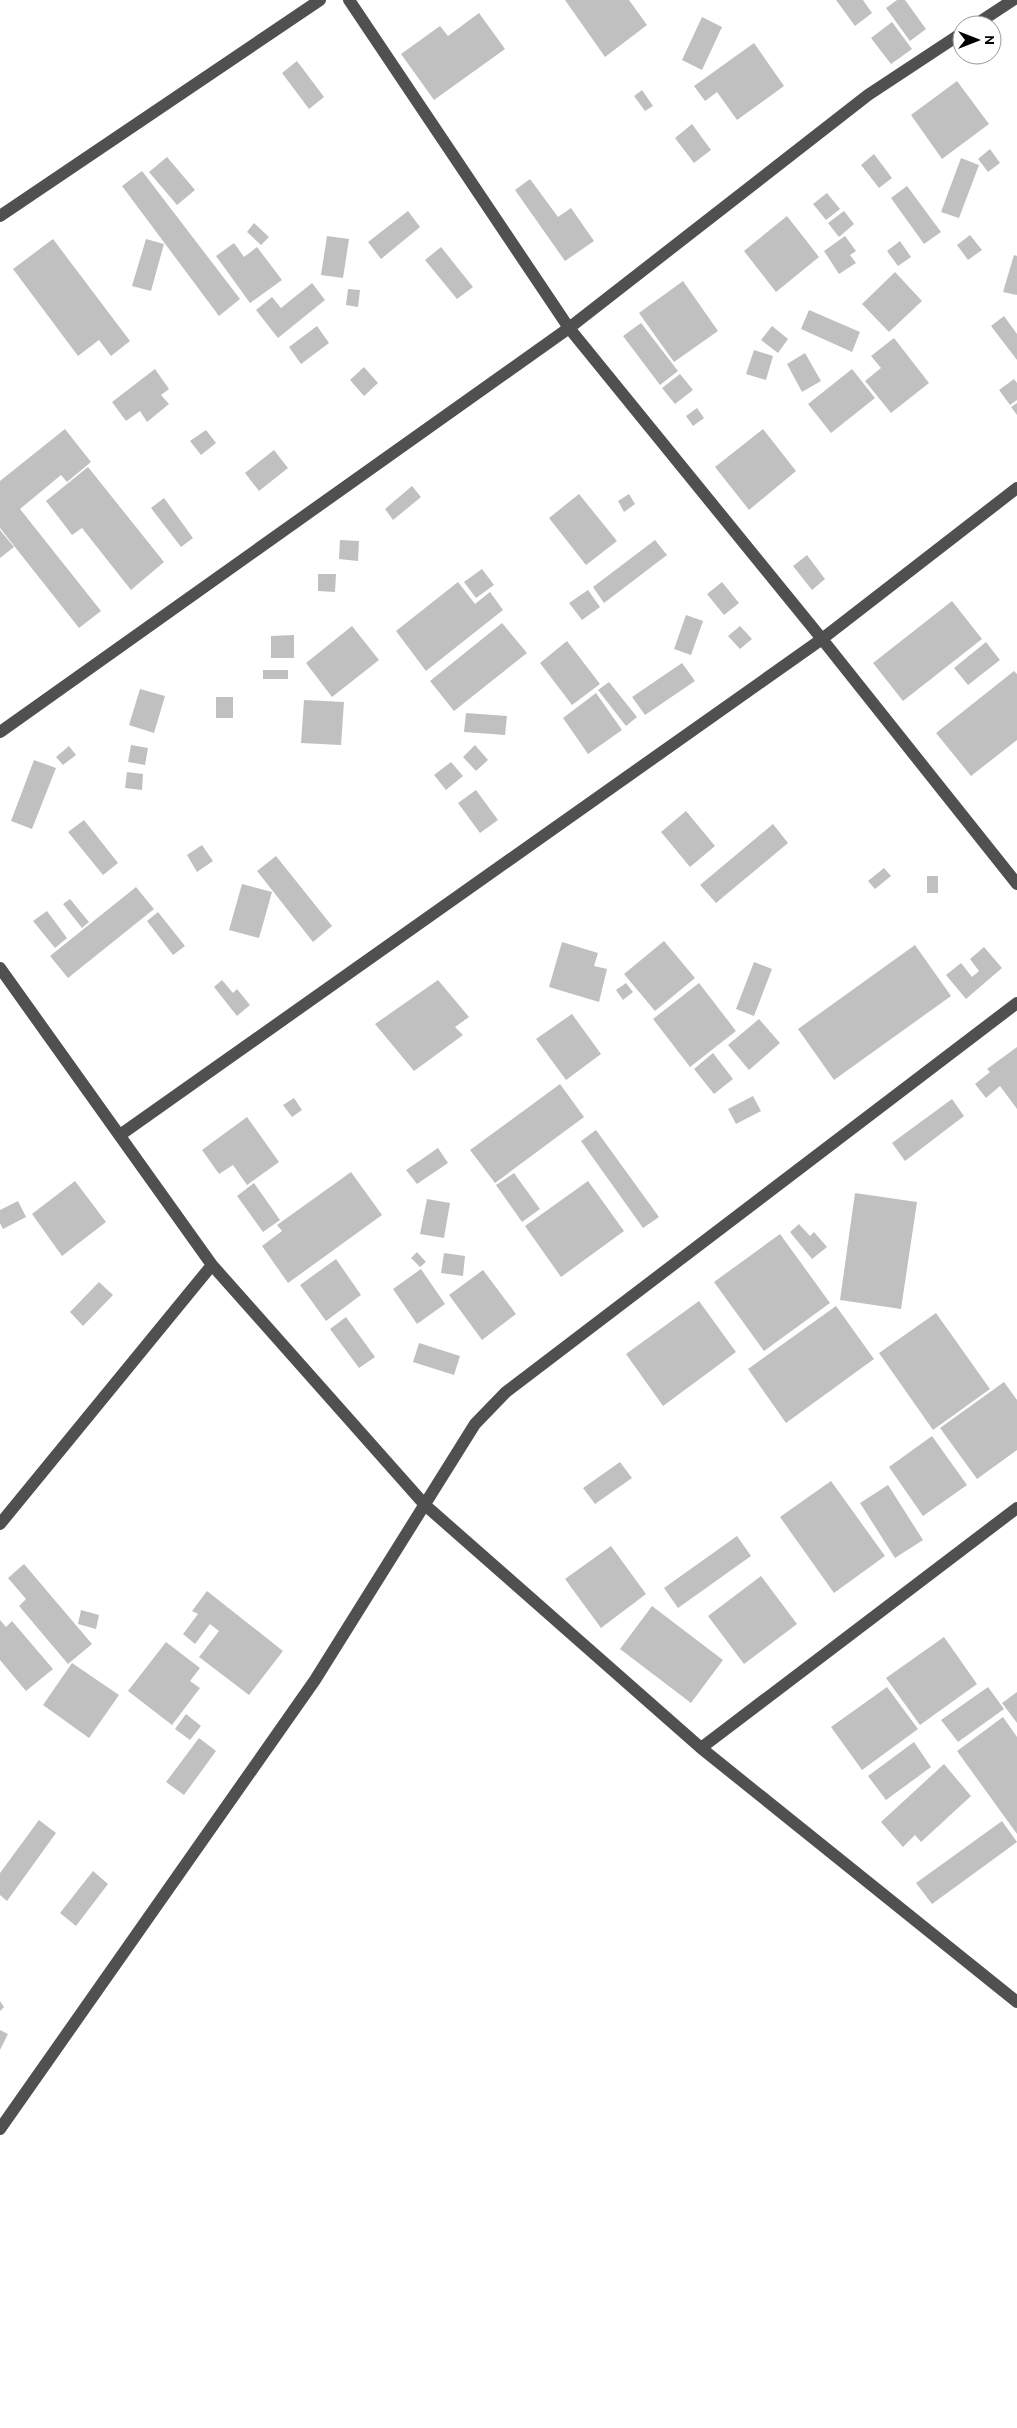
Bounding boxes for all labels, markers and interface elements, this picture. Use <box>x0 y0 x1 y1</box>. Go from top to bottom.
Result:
north arrow <box>952 15 1002 65</box>
text: N <box>980 35 997 45</box>

